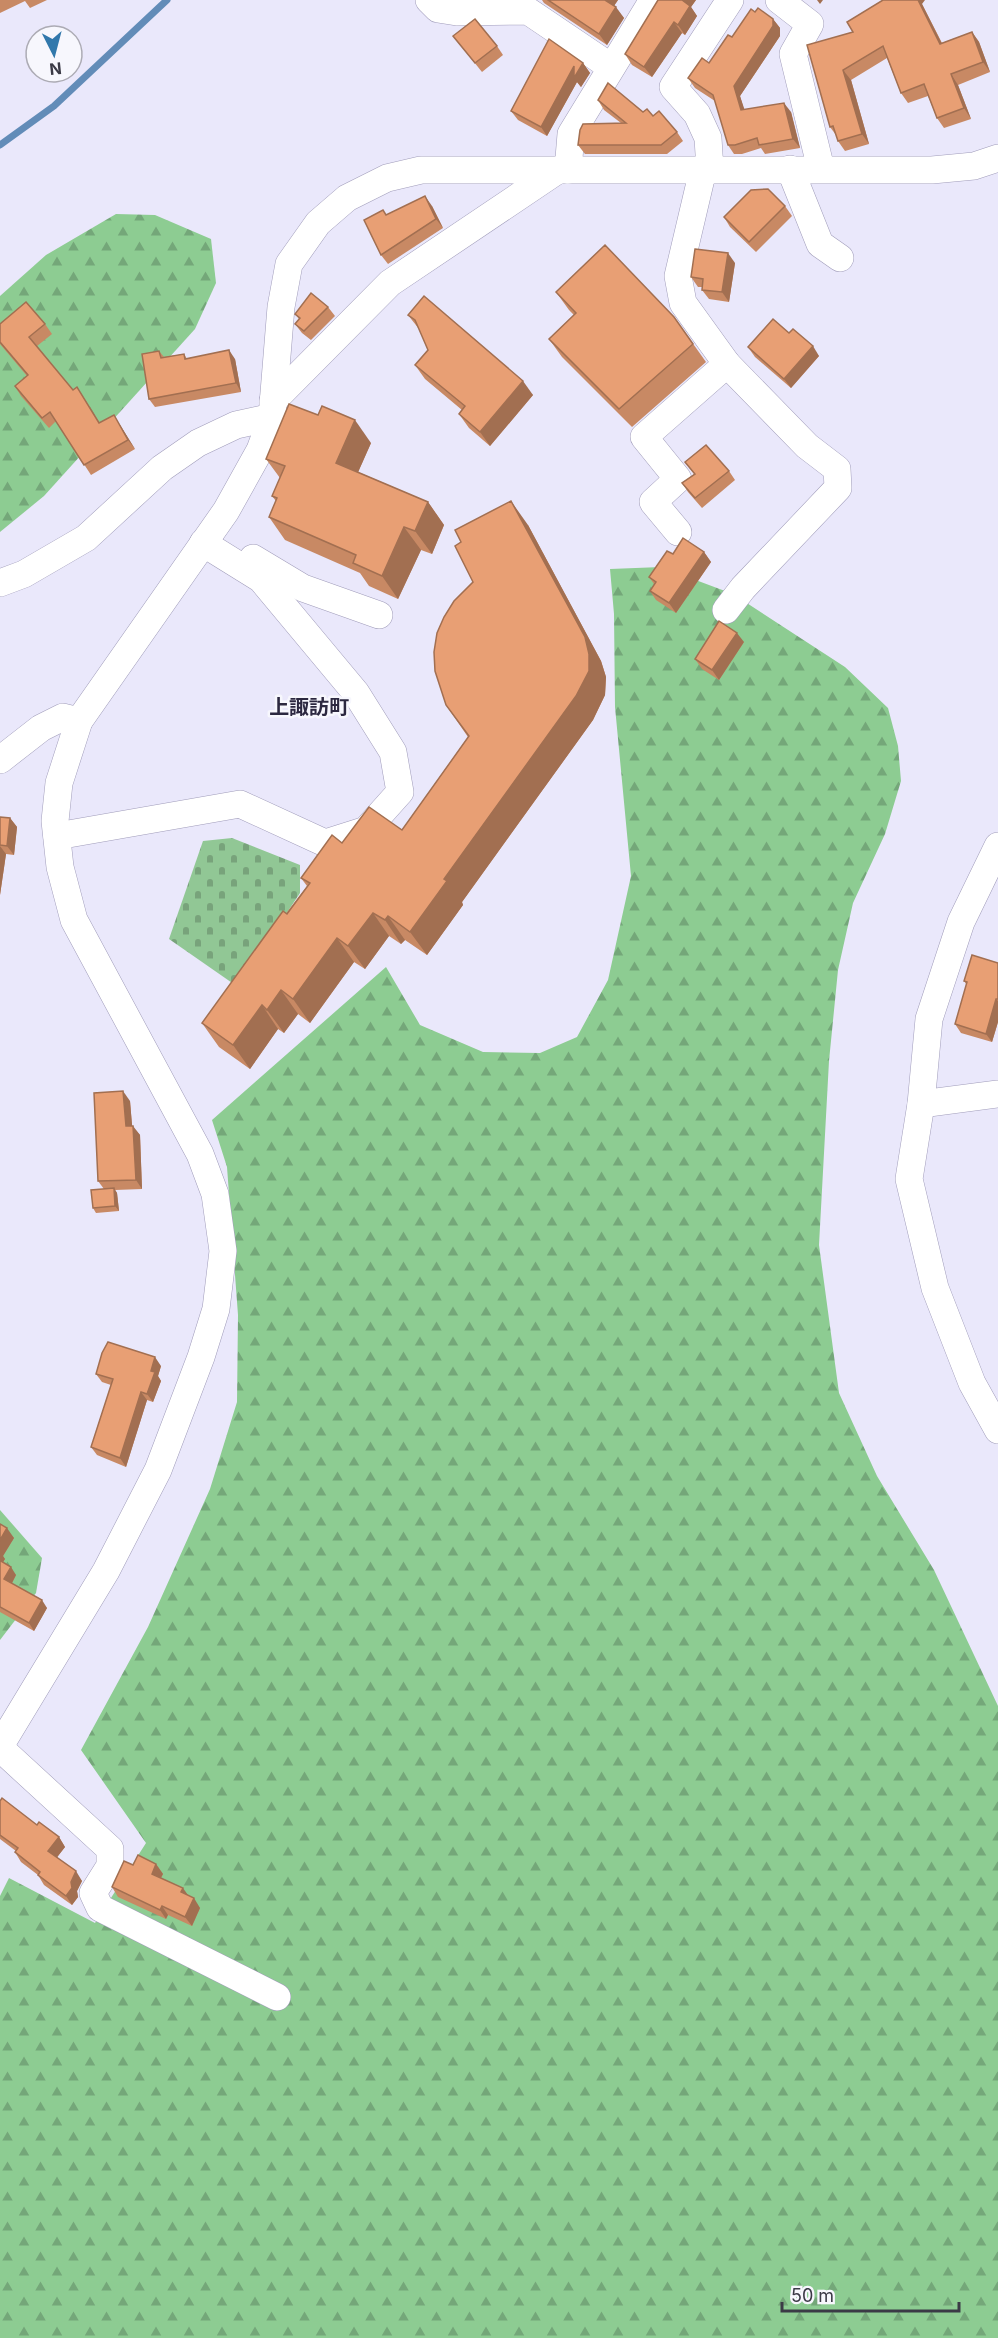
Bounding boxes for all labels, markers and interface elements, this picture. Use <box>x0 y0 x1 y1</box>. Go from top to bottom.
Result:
north arrow <box>24 24 84 84</box>
text: N <box>48 58 63 80</box>
district label: 上諏訪町 <box>269 695 349 719</box>
scale bar <box>782 2275 959 2313</box>
text: 50 m <box>791 2285 834 2306</box>

